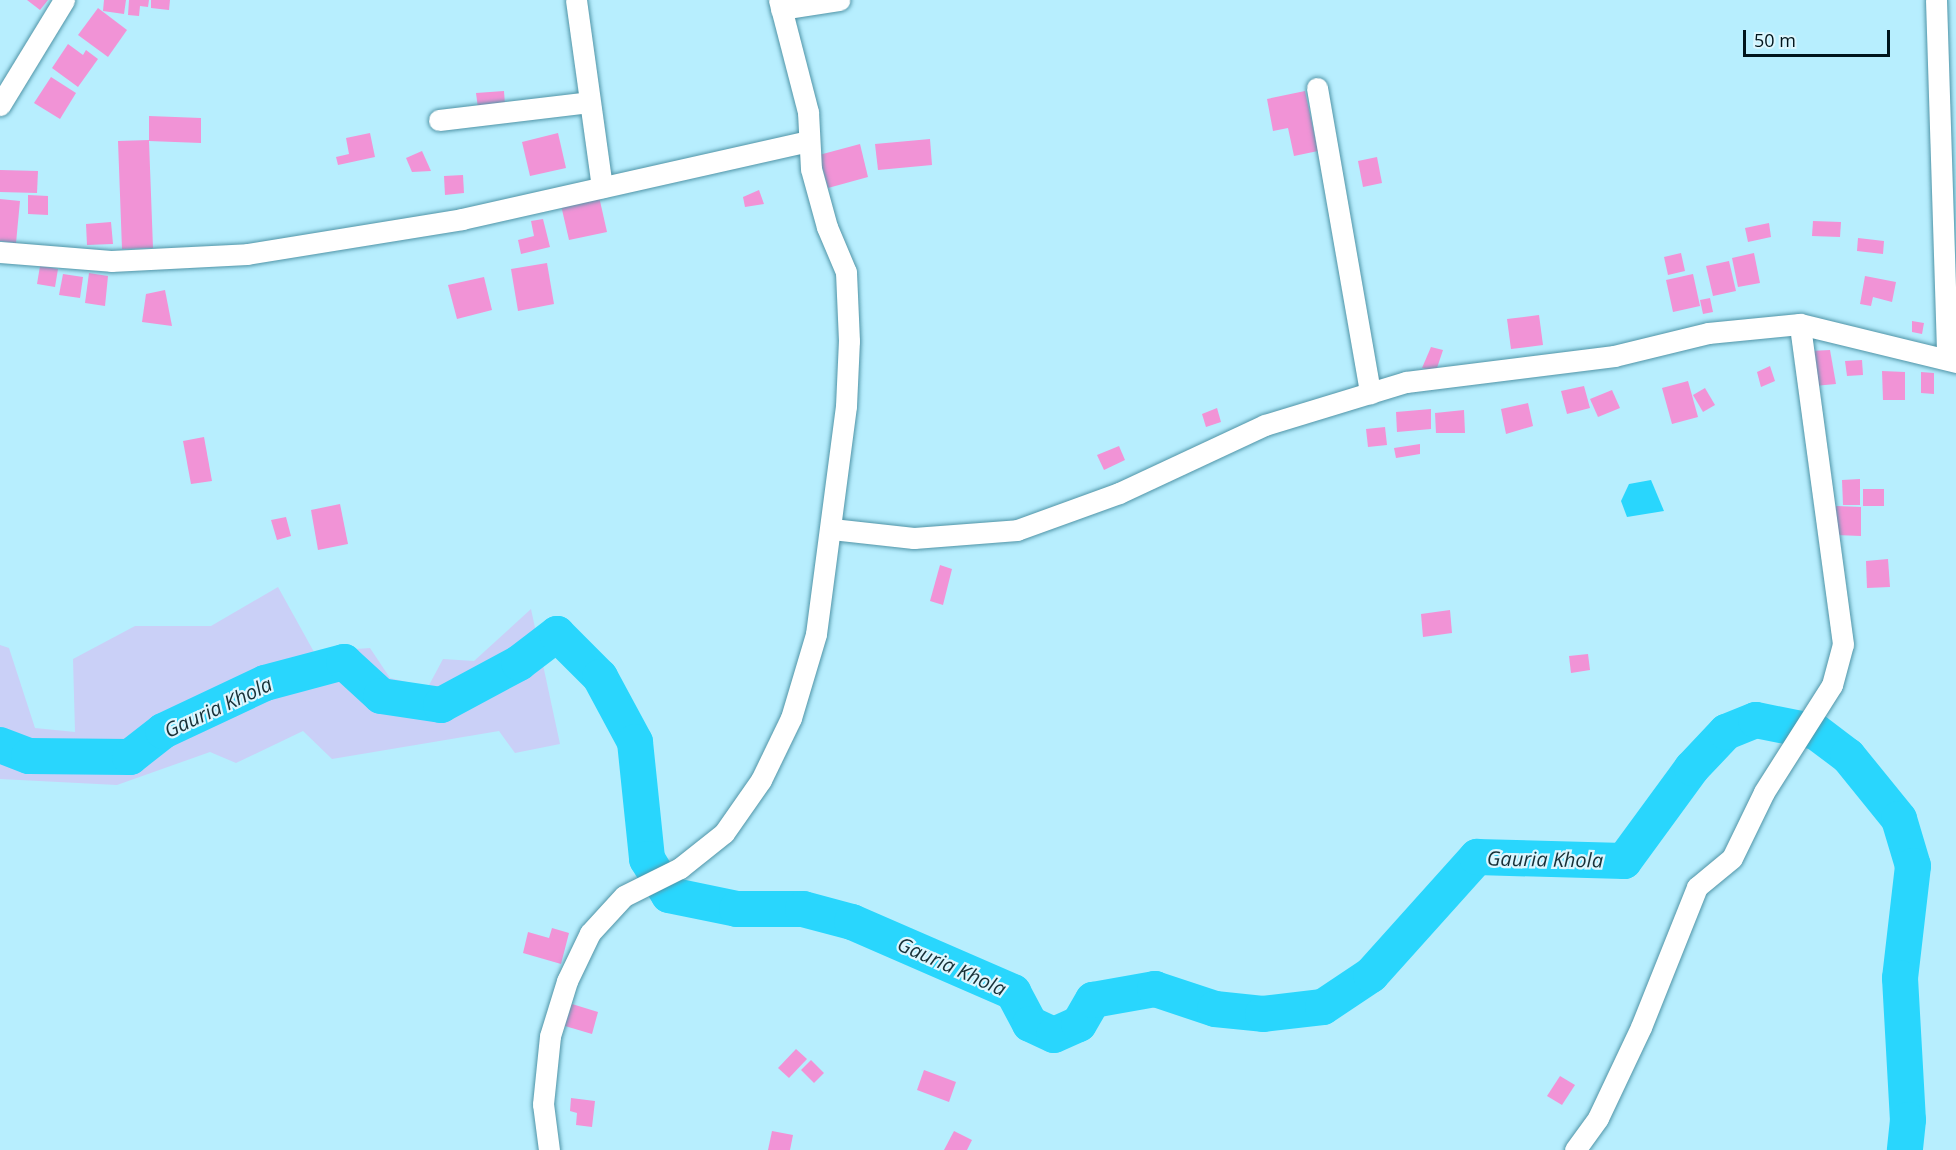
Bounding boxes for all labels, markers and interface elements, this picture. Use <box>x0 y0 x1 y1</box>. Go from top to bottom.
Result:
scale bar <box>1746 18 1893 56</box>
text: 50 m <box>1754 28 1796 52</box>
water label: Gauria Khola <box>160 672 276 742</box>
water label: Gauria Khola <box>1487 846 1603 872</box>
water label: Gauria Khola <box>894 931 1010 1001</box>

